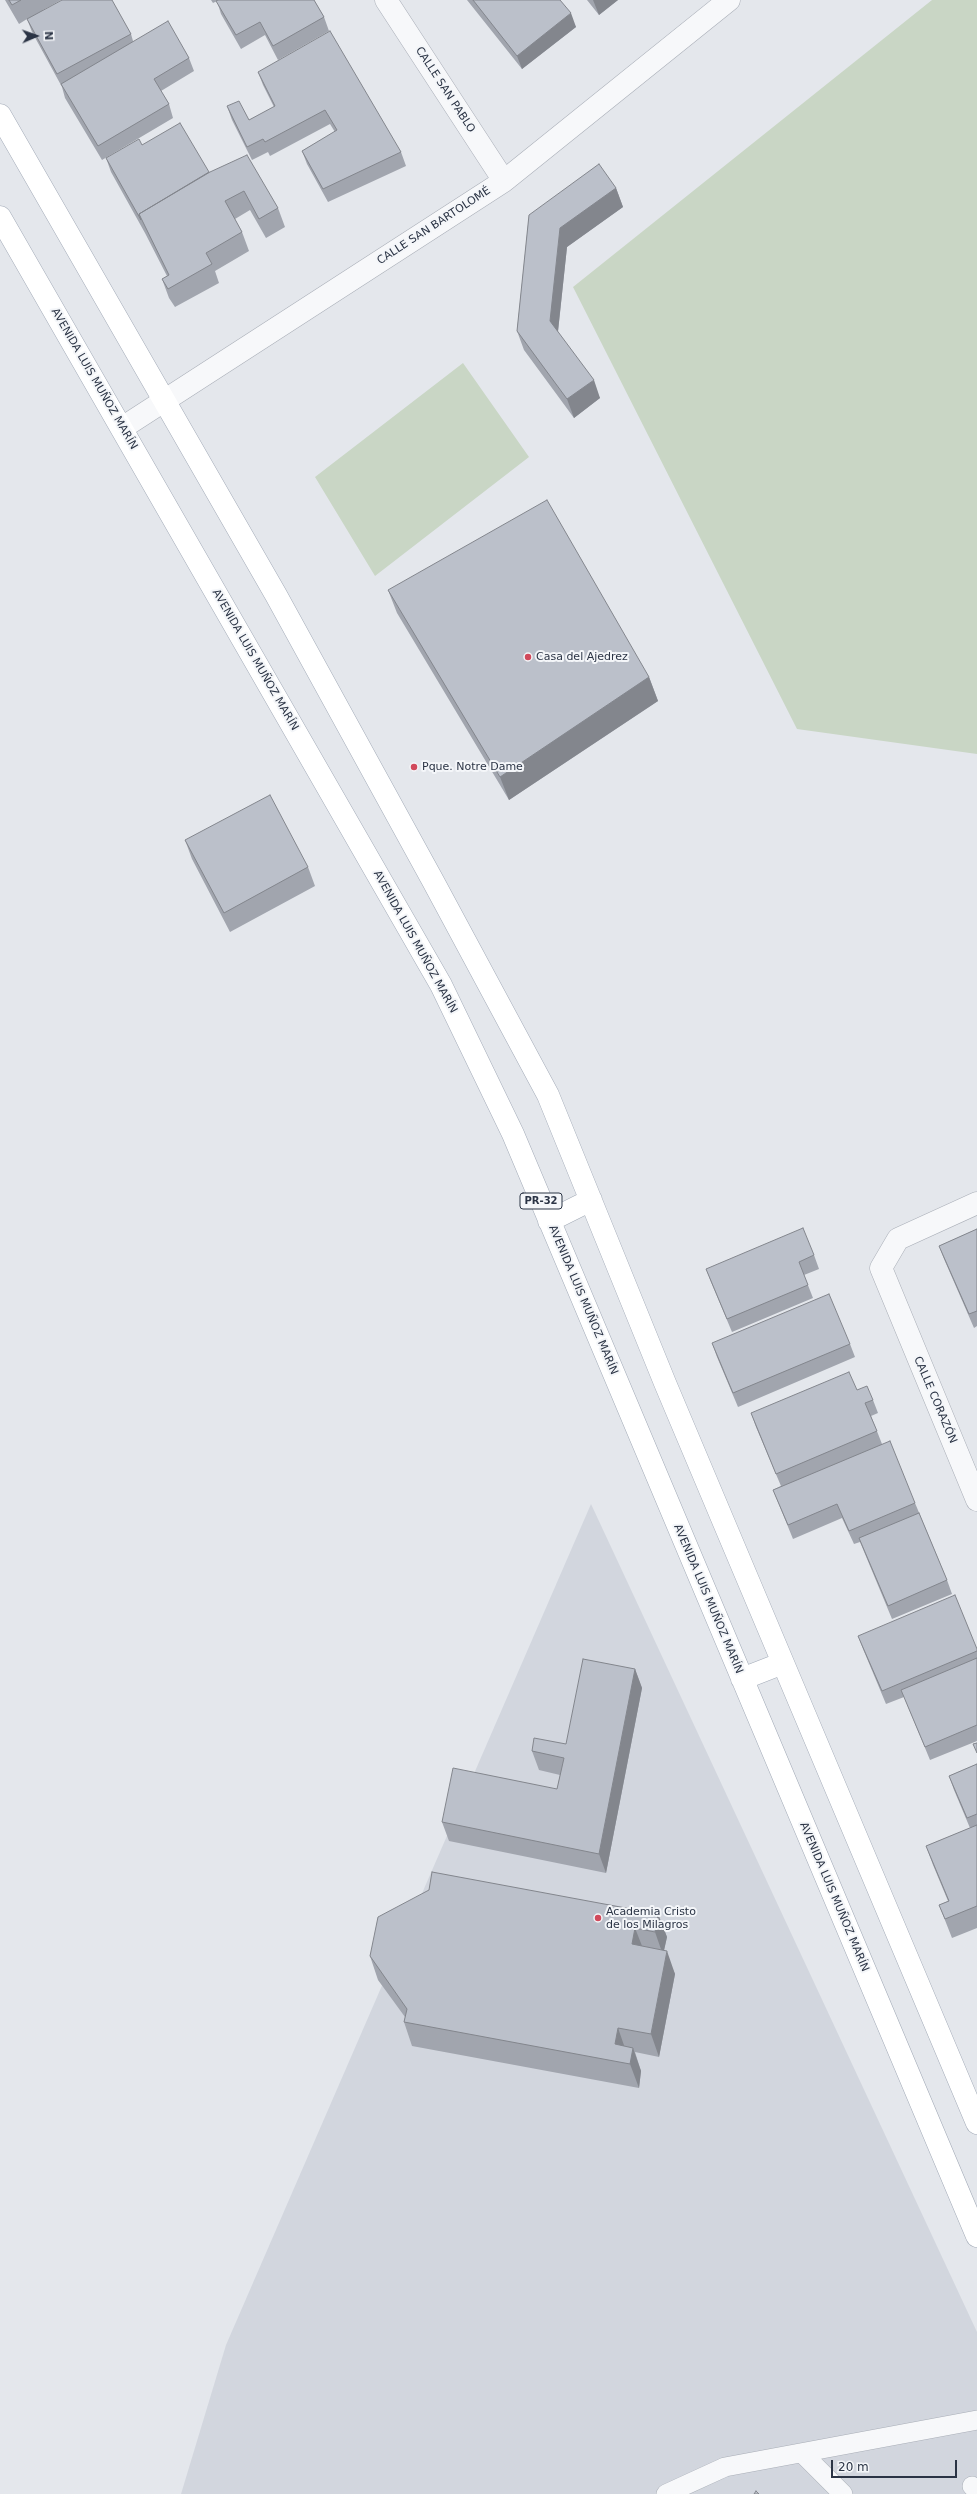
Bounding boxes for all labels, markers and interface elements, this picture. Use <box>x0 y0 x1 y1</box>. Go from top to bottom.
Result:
north arrow <box>16 16 56 56</box>
text: N <box>42 31 55 40</box>
street label: CALLE SAN PABLO <box>412 45 478 135</box>
street label: CALLE SAN BARTOLOMÉ <box>375 184 493 268</box>
street label: AVENIDA LUIS MUÑOZ MARÍN <box>48 306 140 452</box>
street label: AVENIDA LUIS MUÑOZ MARÍN <box>209 587 301 733</box>
place label: Casa del Ajedrez <box>536 650 628 664</box>
marker: Casa del Ajedrez <box>523 652 533 662</box>
place label: Pque. Notre Dame <box>422 760 523 774</box>
marker: Pque. Notre Dame <box>409 762 419 772</box>
street label: AVENIDA LUIS MUÑOZ MARÍN <box>370 868 460 1016</box>
road number: PR-32 <box>520 1193 562 1209</box>
street label: AVENIDA LUIS MUÑOZ MARÍN <box>545 1223 621 1377</box>
street label: CALLE CORAZÓN <box>911 1354 959 1446</box>
street label: AVENIDA LUIS MUÑOZ MARÍN <box>670 1522 746 1676</box>
street label: AVENIDA LUIS MUÑOZ MARÍN <box>796 1820 872 1974</box>
place label: Academia Cristo de los Milagros <box>606 1905 696 1931</box>
marker: Academia Cristo de los Milagros <box>593 1913 603 1923</box>
scale bar <box>833 2452 959 2478</box>
text: 20 m <box>838 2460 869 2474</box>

